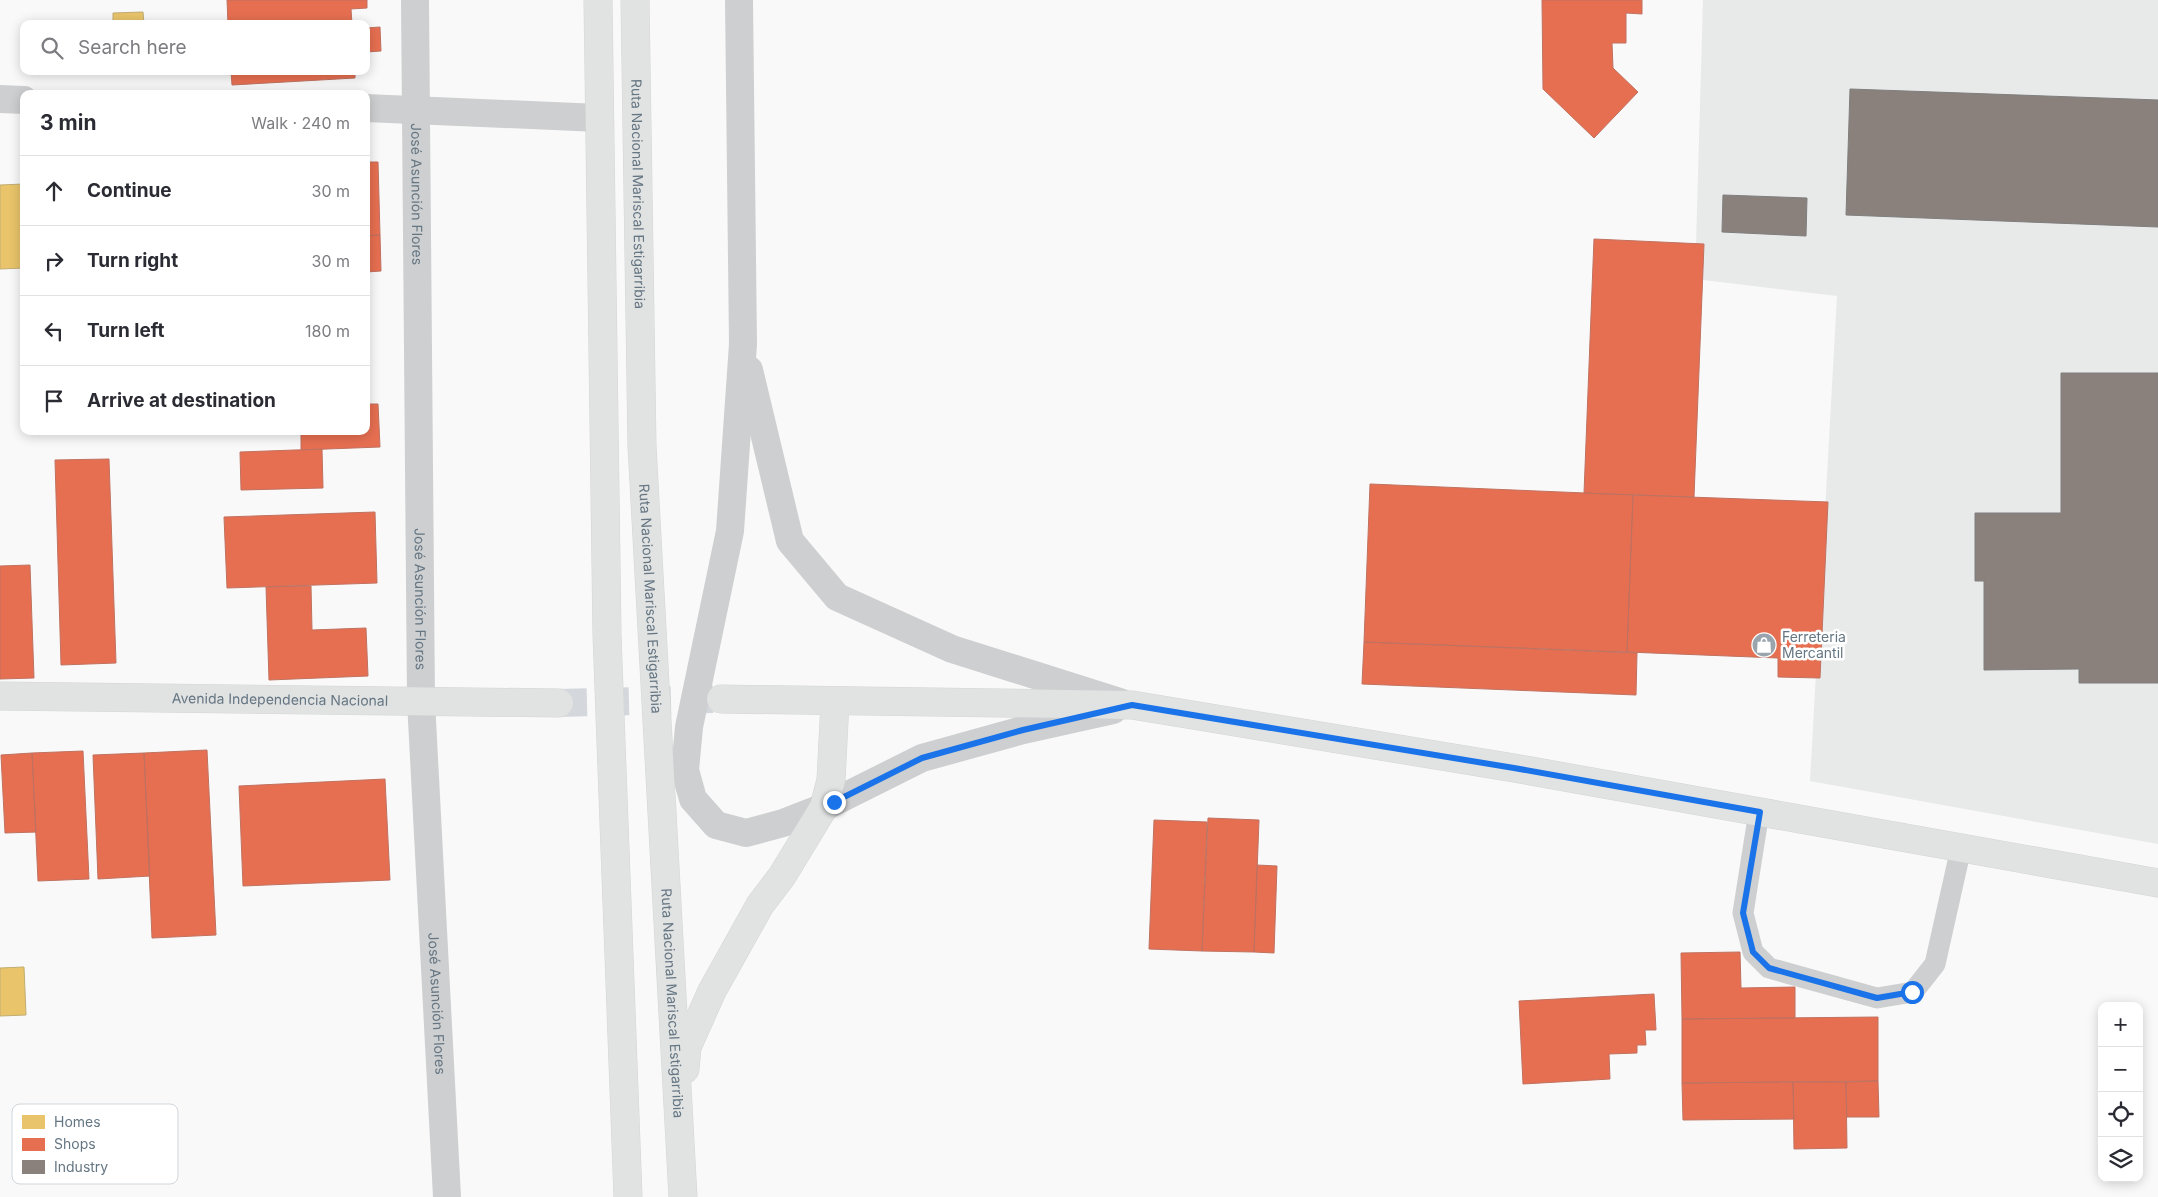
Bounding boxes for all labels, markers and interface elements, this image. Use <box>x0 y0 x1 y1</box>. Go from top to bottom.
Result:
search box <box>20 20 370 75</box>
icon: search <box>38 34 66 62</box>
text: Search here <box>78 36 187 59</box>
street label: Ruta Nacional Mariscal Estigarribia <box>628 79 649 309</box>
text: 3 min <box>40 110 96 135</box>
text: Walk · 240 m <box>251 113 350 133</box>
street label: José Asunción Flores <box>408 123 426 265</box>
icon: ahead <box>40 177 68 205</box>
text: Continue <box>87 179 172 202</box>
text: 30 m <box>312 181 350 201</box>
icon: right <box>40 247 68 275</box>
text: Turn right <box>87 249 178 272</box>
text: 30 m <box>312 251 350 271</box>
icon: left <box>40 317 68 345</box>
text: Turn left <box>87 319 165 342</box>
text: 180 m <box>305 321 350 341</box>
icon: arrive <box>40 387 68 415</box>
text: Arrive at destination <box>87 389 276 412</box>
street label: Ruta Nacional Mariscal Estigarribia <box>636 483 666 714</box>
street label: José Asunción Flores <box>412 528 430 670</box>
place label: Ferreteria Mercantil <box>1782 628 1846 661</box>
shop icon: Ferreteria Mercantil <box>1751 632 1777 658</box>
street label: Avenida Independencia Nacional <box>172 689 388 709</box>
route end <box>823 791 846 814</box>
street label: Ruta Nacional Mariscal Estigarribia <box>658 888 688 1118</box>
street label: José Asunción Flores <box>425 932 450 1075</box>
route start <box>1901 981 1924 1004</box>
map controls <box>2098 1002 2143 1182</box>
button: + <box>2098 1002 2143 1047</box>
button: − <box>2098 1047 2143 1092</box>
button: locate <box>2098 1092 2143 1137</box>
legend <box>12 1104 178 1184</box>
text: Homes <box>54 1113 101 1130</box>
text: Shops <box>54 1135 96 1152</box>
button: layers <box>2098 1137 2143 1182</box>
text: Industry <box>54 1158 108 1175</box>

